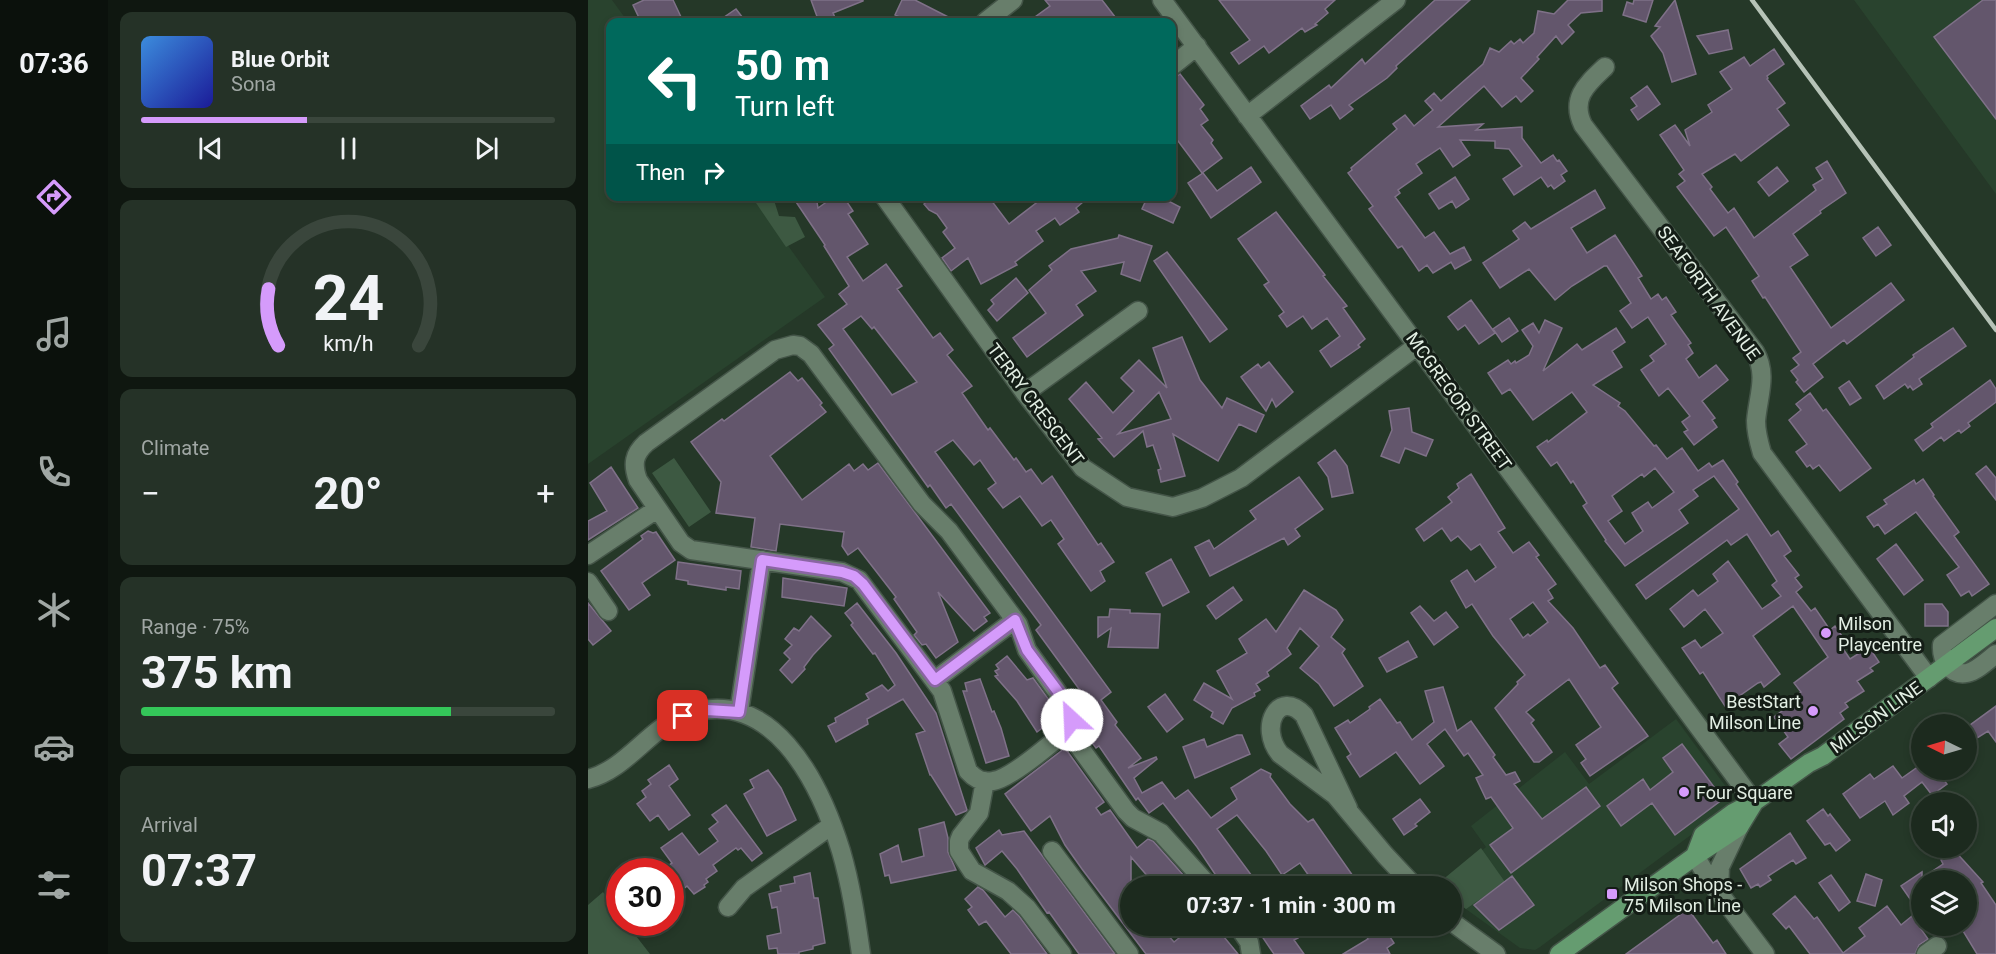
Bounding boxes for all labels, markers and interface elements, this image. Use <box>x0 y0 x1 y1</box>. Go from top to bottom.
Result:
text: 50 m <box>735 41 830 90</box>
icon: left <box>636 42 714 120</box>
text: Blue Orbit <box>231 47 329 72</box>
text: 07:36 <box>19 48 89 80</box>
text: Sona <box>231 72 276 96</box>
text: Turn left <box>735 91 835 123</box>
icon: previous <box>194 132 227 165</box>
icon: pause <box>332 132 365 165</box>
icon: next <box>470 132 503 165</box>
icon: right <box>697 156 730 189</box>
text: Then <box>636 160 685 185</box>
icon: directions <box>33 176 75 218</box>
street label: SEAFORTH AVENUE <box>1653 222 1765 364</box>
text: 24 <box>312 262 384 335</box>
icon: music <box>33 313 75 355</box>
street label: MCGREGOR STREET <box>1402 328 1516 474</box>
text: km/h <box>323 331 373 356</box>
street label: TERRY CRESCENT <box>983 339 1089 469</box>
text: Climate <box>141 436 209 460</box>
icon: phone <box>33 451 75 493</box>
text: 20° <box>313 467 383 520</box>
text: − <box>141 474 160 513</box>
text: + <box>536 474 555 513</box>
icon: climate <box>33 589 75 631</box>
place label: Milson Playcentre <box>1838 613 1922 655</box>
text: Range · 75% <box>141 615 249 639</box>
marker: Milson Playcentre <box>1819 626 1833 640</box>
text: 375 km <box>141 646 293 699</box>
street label: MILSON LINE <box>1826 677 1926 757</box>
position arrow <box>1040 688 1104 752</box>
pin <box>657 690 708 741</box>
place label: BestStart Milson Line <box>1709 691 1801 733</box>
icon: arrive <box>666 699 699 732</box>
marker: BestStart Milson Line <box>1806 704 1820 718</box>
north arrow <box>1911 714 1977 780</box>
map controls <box>1911 714 1977 936</box>
icon: car <box>33 726 75 768</box>
place label: Four Square <box>1696 782 1793 803</box>
marker: Four Square <box>1677 785 1691 799</box>
button: sound <box>1911 792 1977 858</box>
text: Arrival <box>141 813 198 837</box>
text: 07:37 <box>141 844 257 897</box>
speed limit sign: 30 <box>606 858 684 936</box>
icon: filters <box>33 864 75 906</box>
button: layers <box>1911 870 1977 936</box>
place label: Milson Shops - 75 Milson Line <box>1624 874 1742 916</box>
marker: Milson Shops - 75 Milson Line <box>1605 887 1619 901</box>
text: 07:37 · 1 min · 300 m <box>1186 893 1396 918</box>

